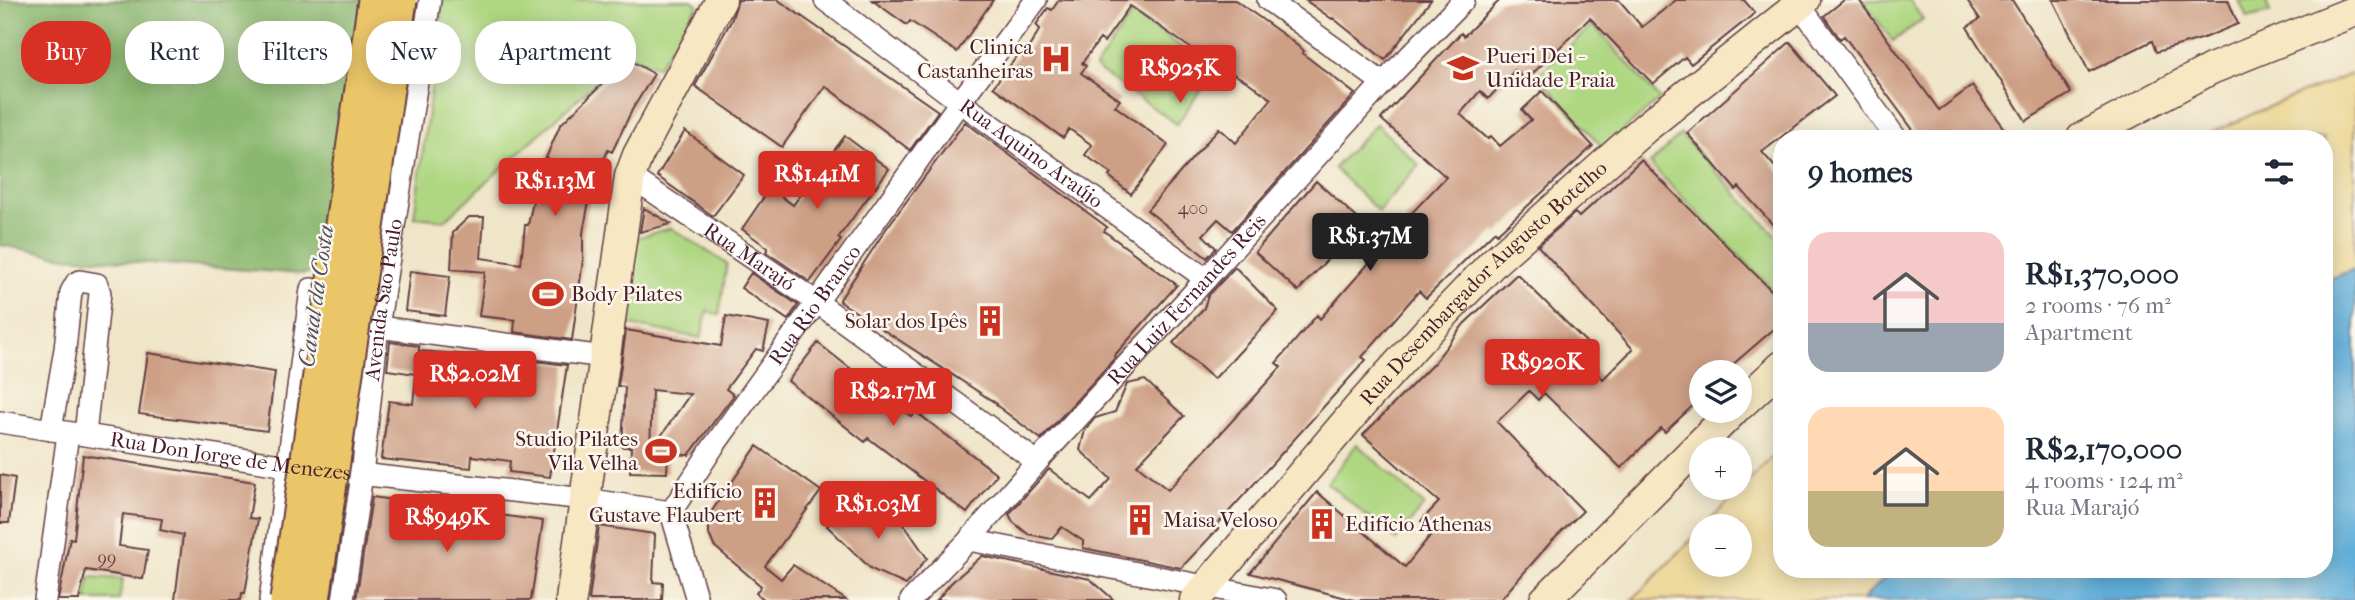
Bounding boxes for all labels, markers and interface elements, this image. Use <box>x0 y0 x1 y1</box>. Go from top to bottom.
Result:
chip: Buy <box>21 21 111 84</box>
chip: Rent <box>125 21 224 84</box>
chip: Filters <box>238 21 352 84</box>
chip: New <box>366 21 461 84</box>
chip: Apartment <box>475 21 636 84</box>
place label: Clinica Castanheiras <box>917 35 1033 83</box>
hospital icon: Clinica Castanheiras <box>1039 42 1073 76</box>
place label: Pueri Dei - Unidade Praia <box>1486 44 1616 92</box>
pin: R$925K <box>1123 46 1237 105</box>
school or university icon: Pueri Dei - Unidade Praia <box>1446 51 1480 85</box>
text: R$925K <box>1140 54 1220 81</box>
street label: Rua Aquino Araújo <box>955 94 1108 213</box>
pin: R$1.41M <box>752 152 882 211</box>
icon: filters <box>2260 153 2298 191</box>
text: 9 homes <box>1808 155 1913 190</box>
street label: Rua Desembargador Augusto Botelho <box>1355 156 1612 410</box>
pin: R$1.13M <box>490 158 620 218</box>
text: R$1.41M <box>774 160 860 187</box>
text: R$1.13M <box>515 167 595 194</box>
house number: 400 <box>1178 198 1208 219</box>
street label: Rua Luiz Fernandes Reis <box>1102 209 1271 390</box>
pin: R$1.37M <box>1305 214 1435 273</box>
street label: Avenida São Paulo <box>360 217 407 383</box>
street label: Rua Marajó <box>699 217 799 296</box>
text: R$1.37M <box>1328 222 1412 249</box>
water label: Canal da Costa <box>293 223 339 369</box>
street label: Rua Rio Branco <box>764 240 866 370</box>
text: R$1,370,000 <box>2025 257 2179 292</box>
icon: home <box>1864 260 1948 344</box>
sports icon: Body Pilates <box>531 277 565 311</box>
place label: Body Pilates <box>571 282 682 306</box>
text: 2 rooms · 76 m² <box>2025 292 2171 319</box>
building icon: Solar dos Ipês <box>973 304 1007 338</box>
place label: Solar dos Ipês <box>845 309 967 333</box>
text: Apartment <box>2025 319 2133 346</box>
pin: R$920K <box>1485 340 1599 399</box>
text: R$920K <box>1501 348 1583 375</box>
pin: R$2.02M <box>410 352 540 411</box>
text: R$2.02M <box>429 360 521 387</box>
map controls <box>1689 360 1752 577</box>
button: layers <box>1689 360 1752 423</box>
pin: R$2.17M <box>828 368 958 428</box>
text: R$2.17M <box>850 377 936 404</box>
street label: Rua Don Jorge de Menezes <box>108 427 352 485</box>
place label: Studio Pilates Vila Velha <box>515 427 638 475</box>
text: R$2,170,000 <box>2025 432 2182 467</box>
sports icon: Studio Pilates Vila Velha <box>644 434 678 468</box>
icon: home <box>1864 435 1948 519</box>
button: + <box>1689 437 1752 500</box>
text: 4 rooms · 124 m² <box>2025 467 2183 494</box>
place label: Edifício Gustave Flaubert <box>589 479 743 527</box>
pin: R$1.03M <box>813 482 943 541</box>
building icon: Edifício Gustave Flaubert <box>748 486 782 520</box>
text: R$1.03M <box>835 490 921 517</box>
pin: R$949K <box>390 494 504 554</box>
text: Rua Marajó <box>2025 494 2139 521</box>
text: R$949K <box>405 503 489 530</box>
building icon: Maisa Veloso <box>1123 503 1157 537</box>
building icon: Edifício Athenas <box>1305 507 1339 541</box>
place label: Maisa Veloso <box>1163 508 1278 532</box>
place label: Edifício Athenas <box>1345 512 1492 536</box>
button: − <box>1689 514 1752 577</box>
house number: 99 <box>98 548 116 569</box>

